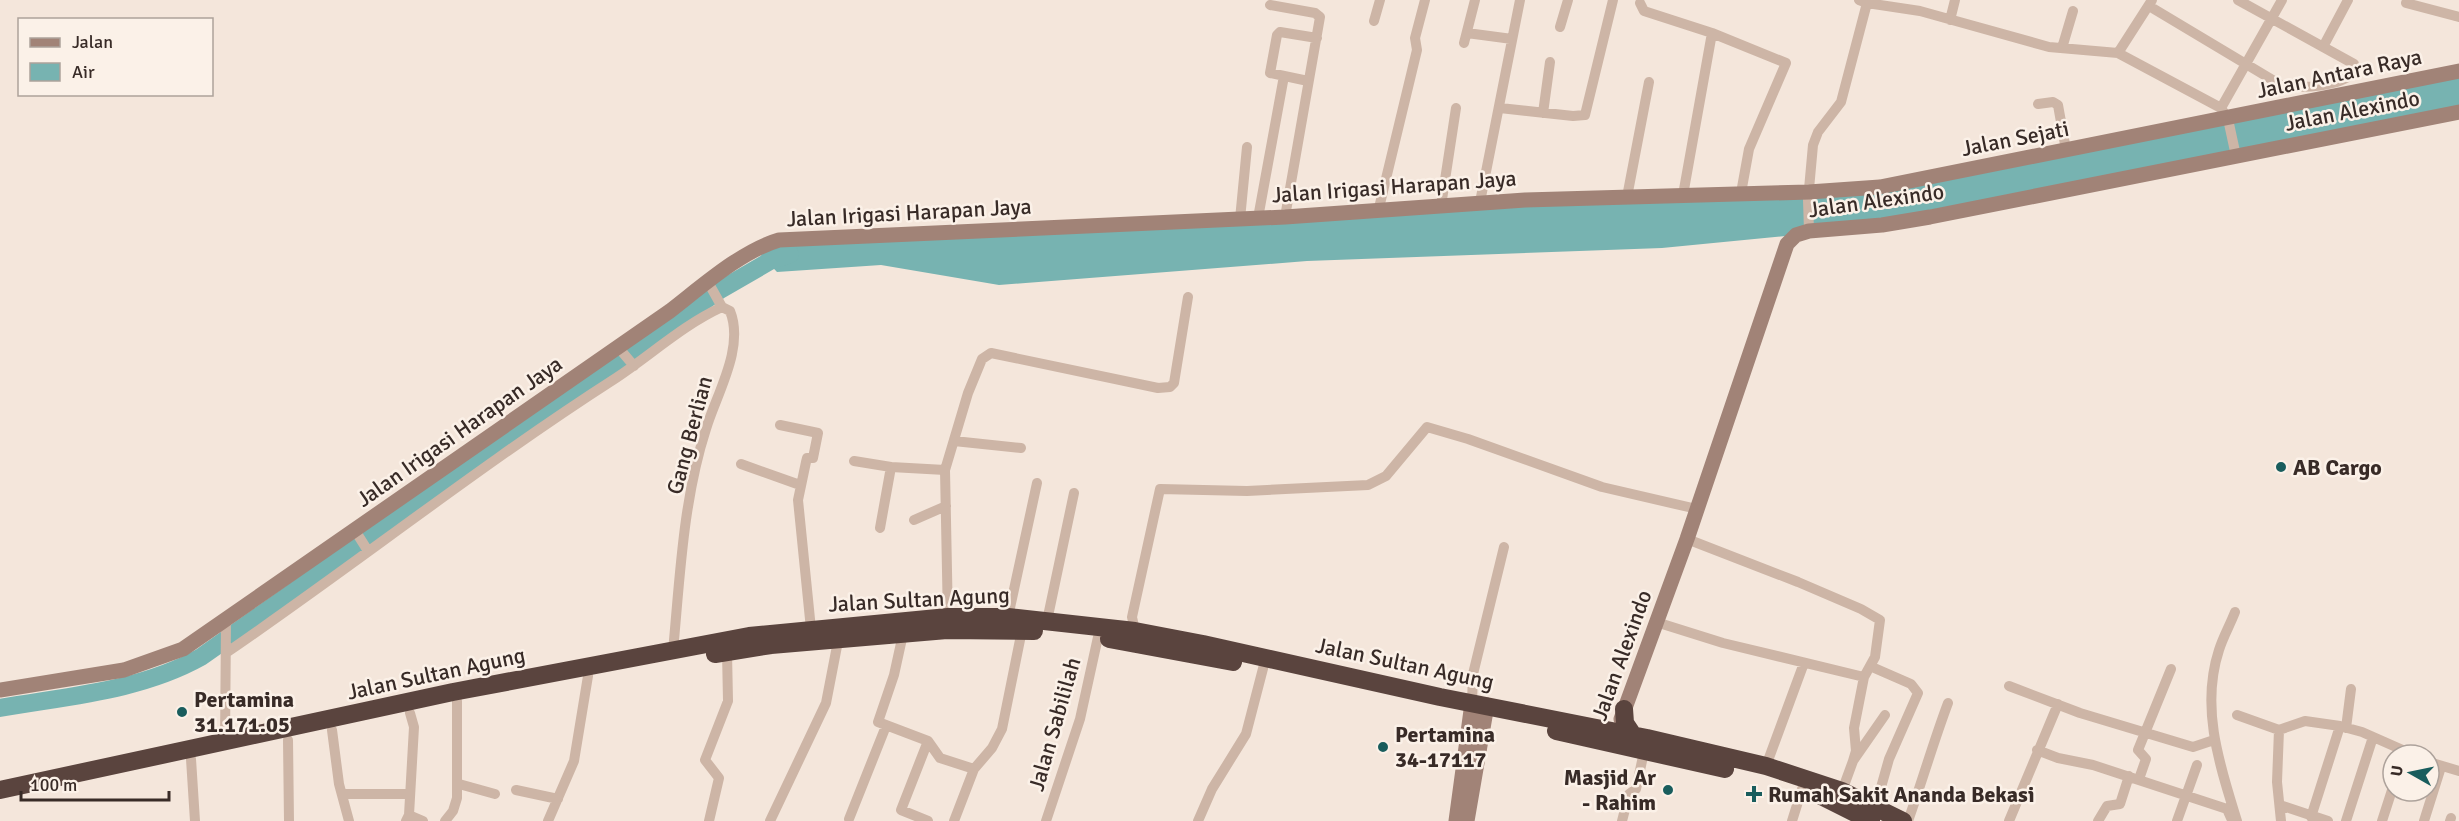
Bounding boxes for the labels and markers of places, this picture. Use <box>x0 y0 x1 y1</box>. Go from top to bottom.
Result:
place label: AB Cargo <box>2293 454 2382 481</box>
marker: AB Cargo <box>2274 460 2288 474</box>
place label: Pertamina 31.171.05 <box>194 686 294 738</box>
marker: Pertamina 31.171.05 <box>175 705 189 719</box>
place label: Pertamina 34-17117 <box>1395 721 1495 773</box>
marker: Pertamina 34-17117 <box>1376 740 1390 754</box>
place label: Masjid Ar - Rahim <box>1564 764 1656 816</box>
place label: Rumah Sakit Ananda Bekasi <box>1768 781 2035 808</box>
marker: Masjid Ar - Rahim <box>1661 783 1675 797</box>
marker: Rumah Sakit Ananda Bekasi <box>1745 785 1763 803</box>

